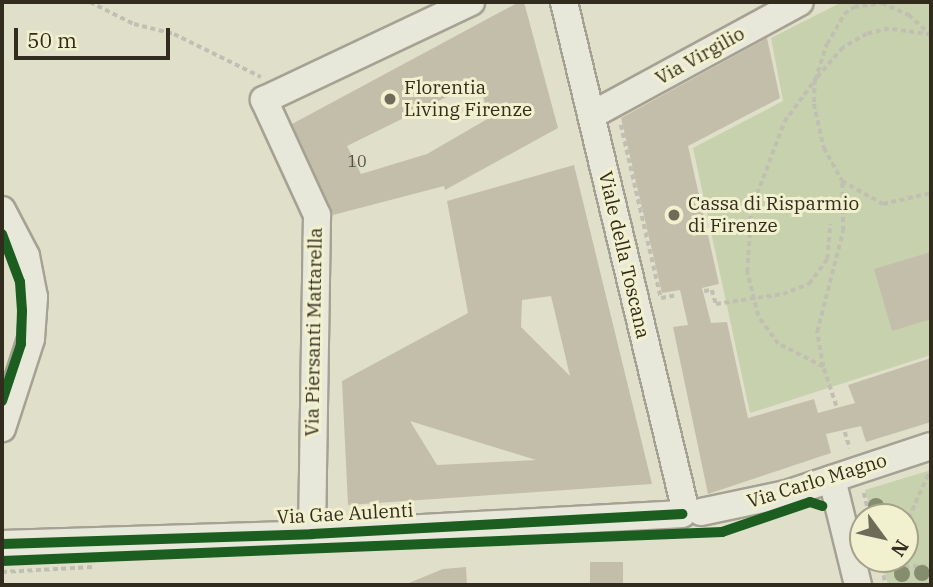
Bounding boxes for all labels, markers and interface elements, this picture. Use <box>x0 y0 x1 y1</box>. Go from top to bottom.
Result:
scale bar <box>18 14 173 58</box>
street label: Via Virgilio <box>651 22 749 90</box>
text: 50 m <box>27 26 77 54</box>
place label: Florentia Living Firenze <box>404 77 532 121</box>
marker: Florentia Living Firenze <box>382 91 398 107</box>
house number: 10 <box>347 151 367 171</box>
street label: Viale della Toscana <box>594 169 654 341</box>
place label: Cassa di Risparmio di Firenze <box>688 193 859 237</box>
marker: Cassa di Risparmio di Firenze <box>666 207 682 223</box>
street label: Via Piersanti Mattarella <box>301 227 327 437</box>
street label: Via Carlo Magno <box>744 449 890 513</box>
street label: Via Gae Aulenti <box>276 499 414 529</box>
north arrow <box>849 503 919 573</box>
text: N <box>886 536 914 561</box>

